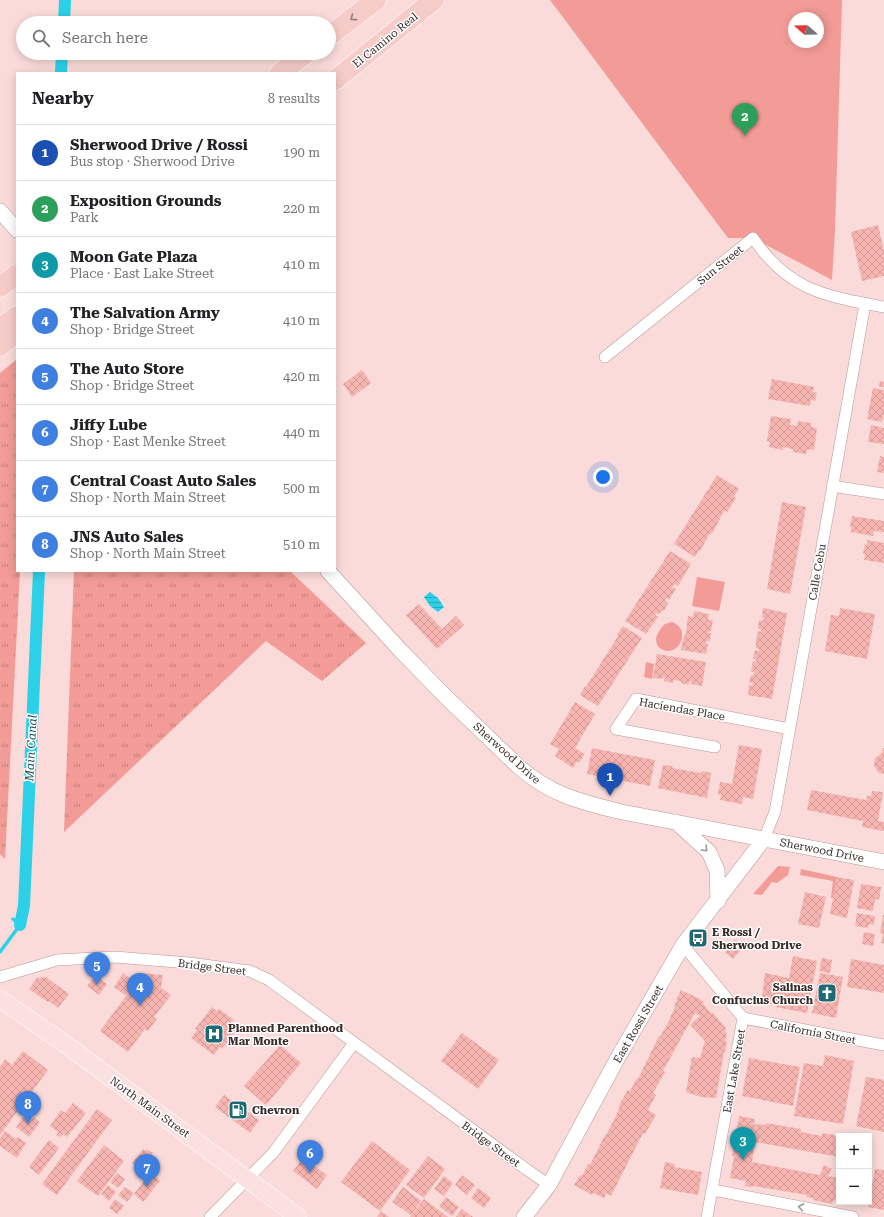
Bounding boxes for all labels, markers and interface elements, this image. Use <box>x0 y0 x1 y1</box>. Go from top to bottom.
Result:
street label: El Camino Real <box>350 10 421 71</box>
north arrow <box>788 12 824 48</box>
one-way arrow <box>350 13 357 20</box>
search box <box>16 16 336 60</box>
icon: search <box>30 27 52 49</box>
text: Search here <box>62 29 148 47</box>
text: Nearby <box>32 88 94 108</box>
text: 8 results <box>268 91 320 106</box>
pin: 2 <box>732 103 758 136</box>
text: Sherwood Drive / Rossi <box>70 136 248 154</box>
text: 1 <box>41 145 49 160</box>
text: 190 m <box>283 145 320 160</box>
text: Bus stop · Sherwood Drive <box>70 154 235 169</box>
text: Exposition Grounds <box>70 192 222 210</box>
text: 2 <box>41 201 49 216</box>
text: 220 m <box>283 201 320 216</box>
text: Park <box>70 210 99 225</box>
street label: Sun Street <box>695 243 746 288</box>
text: Moon Gate Plaza <box>70 248 197 266</box>
text: 3 <box>41 257 49 272</box>
text: 410 m <box>283 257 320 272</box>
text: Place · East Lake Street <box>70 266 214 281</box>
text: The Salvation Army <box>70 304 220 322</box>
text: 4 <box>41 313 49 328</box>
text: 410 m <box>283 313 320 328</box>
text: Shop · Bridge Street <box>70 322 194 337</box>
text: The Auto Store <box>70 360 184 378</box>
text: 5 <box>41 369 49 384</box>
text: 420 m <box>283 369 320 384</box>
text: Shop · Bridge Street <box>70 378 194 393</box>
text: Jiffy Lube <box>70 416 147 434</box>
text: 6 <box>41 425 49 440</box>
text: 440 m <box>283 425 320 440</box>
text: Shop · East Menke Street <box>70 434 226 449</box>
your location <box>593 467 613 487</box>
text: Central Coast Auto Sales <box>70 472 256 490</box>
text: 7 <box>41 481 49 496</box>
text: 500 m <box>283 481 320 496</box>
text: Shop · North Main Street <box>70 490 226 505</box>
text: JNS Auto Sales <box>70 528 184 546</box>
text: 8 <box>41 537 49 552</box>
text: 510 m <box>283 537 320 552</box>
street label: Calle Cebu <box>806 543 829 601</box>
text: Shop · North Main Street <box>70 546 226 561</box>
street label: Haciendas Place <box>638 696 726 723</box>
water label: Main Canal <box>22 714 40 783</box>
street label: Sherwood Drive <box>470 720 543 787</box>
pin: 1 <box>597 763 623 796</box>
street label: Sherwood Drive <box>779 836 865 865</box>
one-way arrow <box>700 844 708 851</box>
place label: E Rossi / Sherwood Drive <box>712 926 802 952</box>
bus stop icon: E Rossi / Sherwood Drive <box>687 927 709 949</box>
pin: 5 <box>84 952 110 985</box>
street label: Bridge Street <box>177 957 247 978</box>
pin: 4 <box>127 973 153 1006</box>
place label: Salinas Confucius Church <box>712 981 814 1007</box>
church icon: Salinas Confucius Church <box>816 982 838 1004</box>
street label: East Rossi Street <box>611 983 666 1065</box>
street label: California Street <box>769 1018 857 1047</box>
place label: Planned Parenthood Mar Monte <box>228 1022 344 1048</box>
hospital icon: Planned Parenthood Mar Monte <box>203 1023 225 1045</box>
street label: East Lake Street <box>721 1028 748 1114</box>
street label: North Main Street <box>107 1074 192 1141</box>
pin: 8 <box>15 1091 41 1124</box>
fuel station icon: Chevron <box>227 1099 249 1121</box>
place label: Chevron <box>252 1104 300 1117</box>
street label: Bridge Street <box>459 1119 522 1170</box>
pin: 3 <box>730 1127 756 1160</box>
map controls <box>836 1133 872 1205</box>
button: + <box>836 1133 872 1169</box>
pin: 6 <box>297 1140 323 1173</box>
pin: 7 <box>134 1154 160 1187</box>
button: − <box>836 1169 872 1205</box>
one-way arrow <box>798 1203 804 1212</box>

